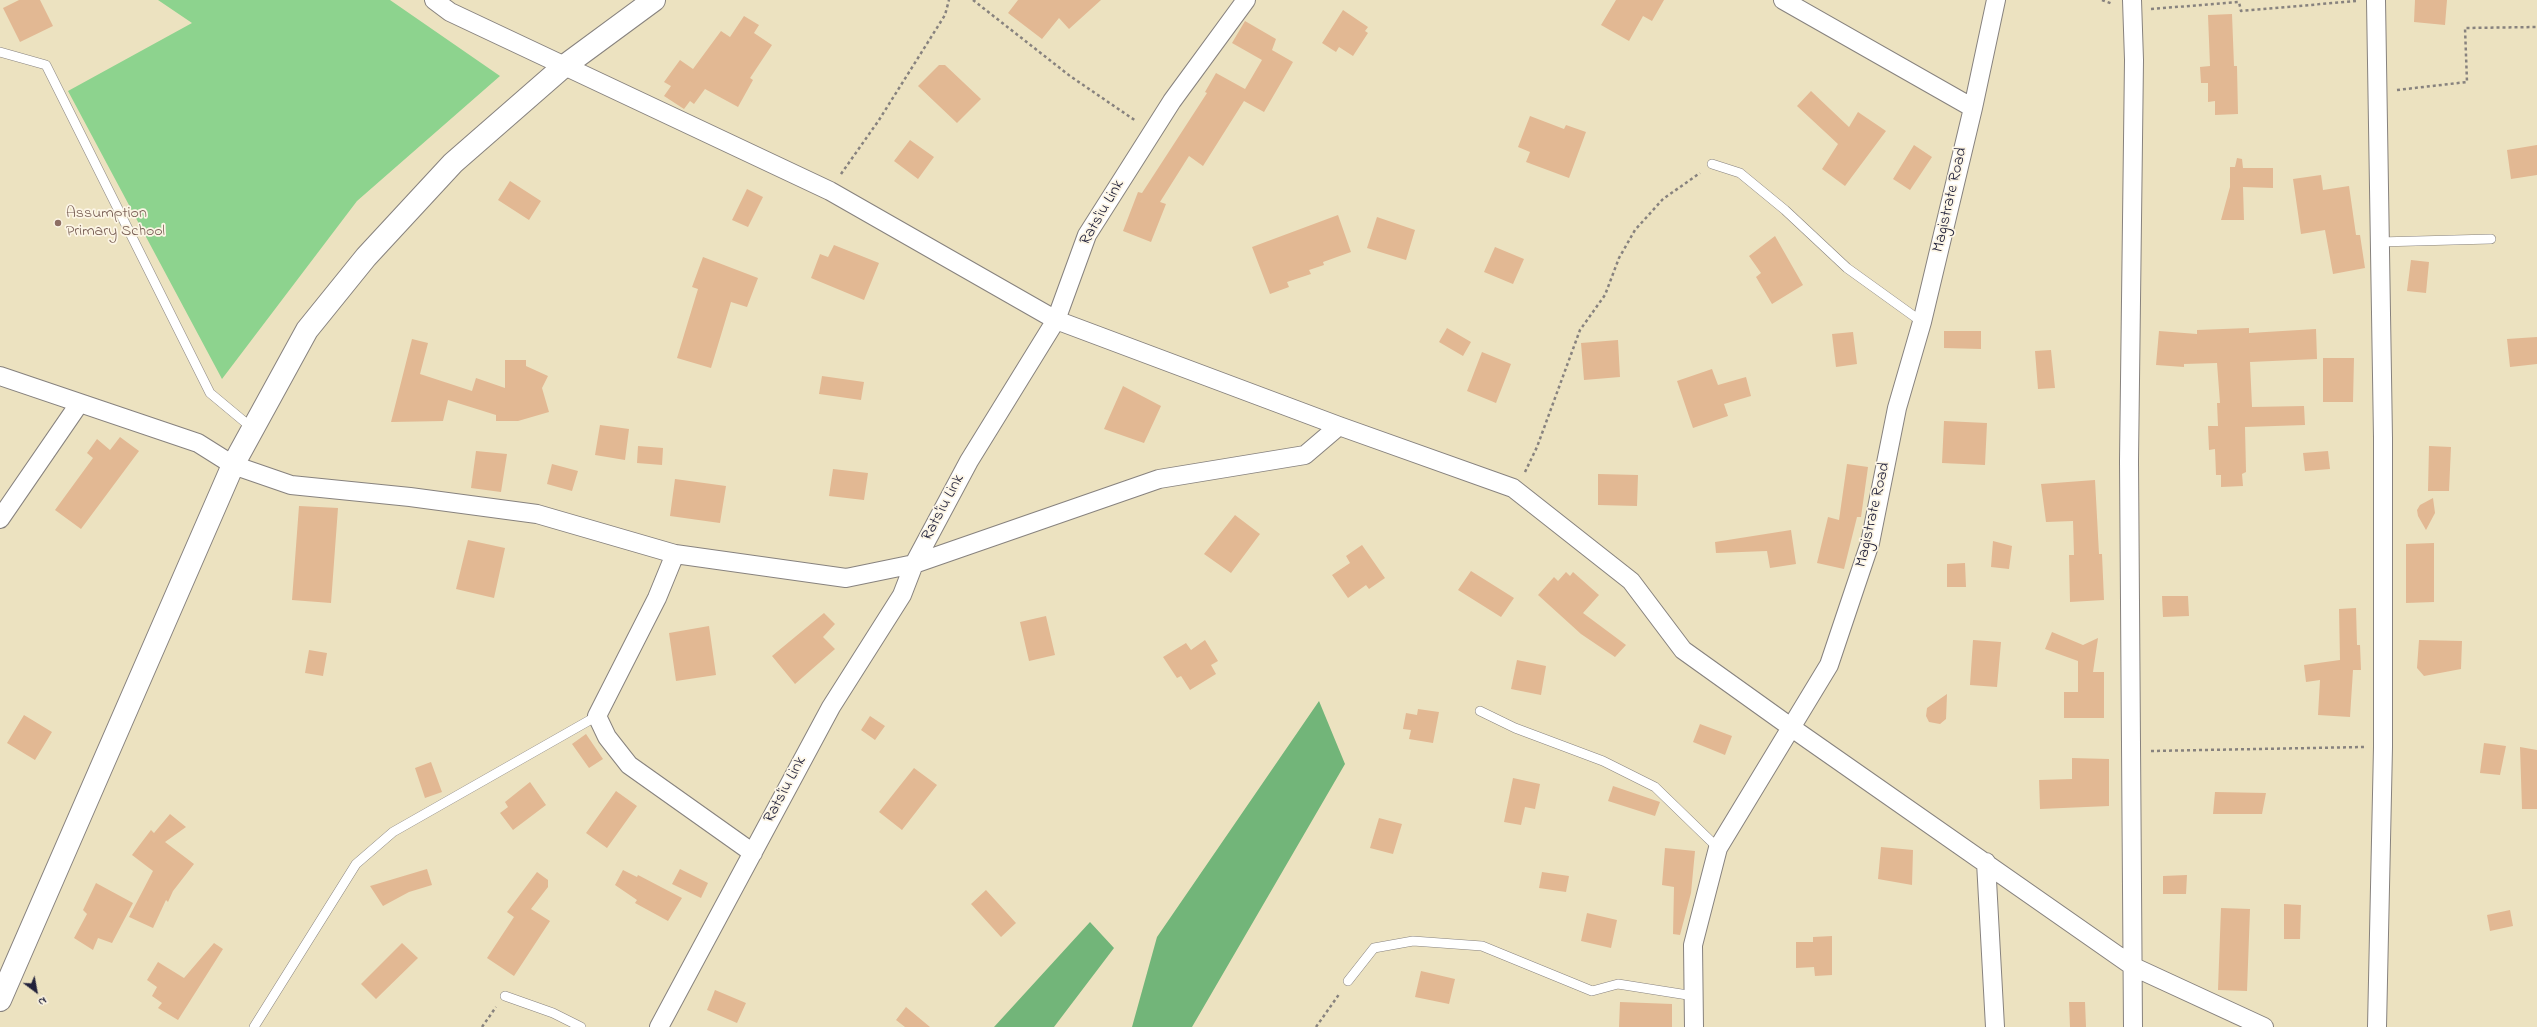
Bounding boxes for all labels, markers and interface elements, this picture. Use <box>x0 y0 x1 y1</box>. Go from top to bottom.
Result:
street label: Magistrate Road <box>1930 146 1972 254</box>
street label: Rats'iu Link <box>1077 177 1129 249</box>
place label: Assumption Primary School <box>66 204 165 242</box>
marker: Assumption Primary School <box>53 218 63 228</box>
street label: Magistrate Road <box>1853 461 1895 569</box>
street label: Rats'iu Link <box>919 472 969 544</box>
street label: Rats'iu Link <box>761 754 811 826</box>
north arrow <box>16 971 56 1011</box>
text: N <box>35 992 50 1010</box>

